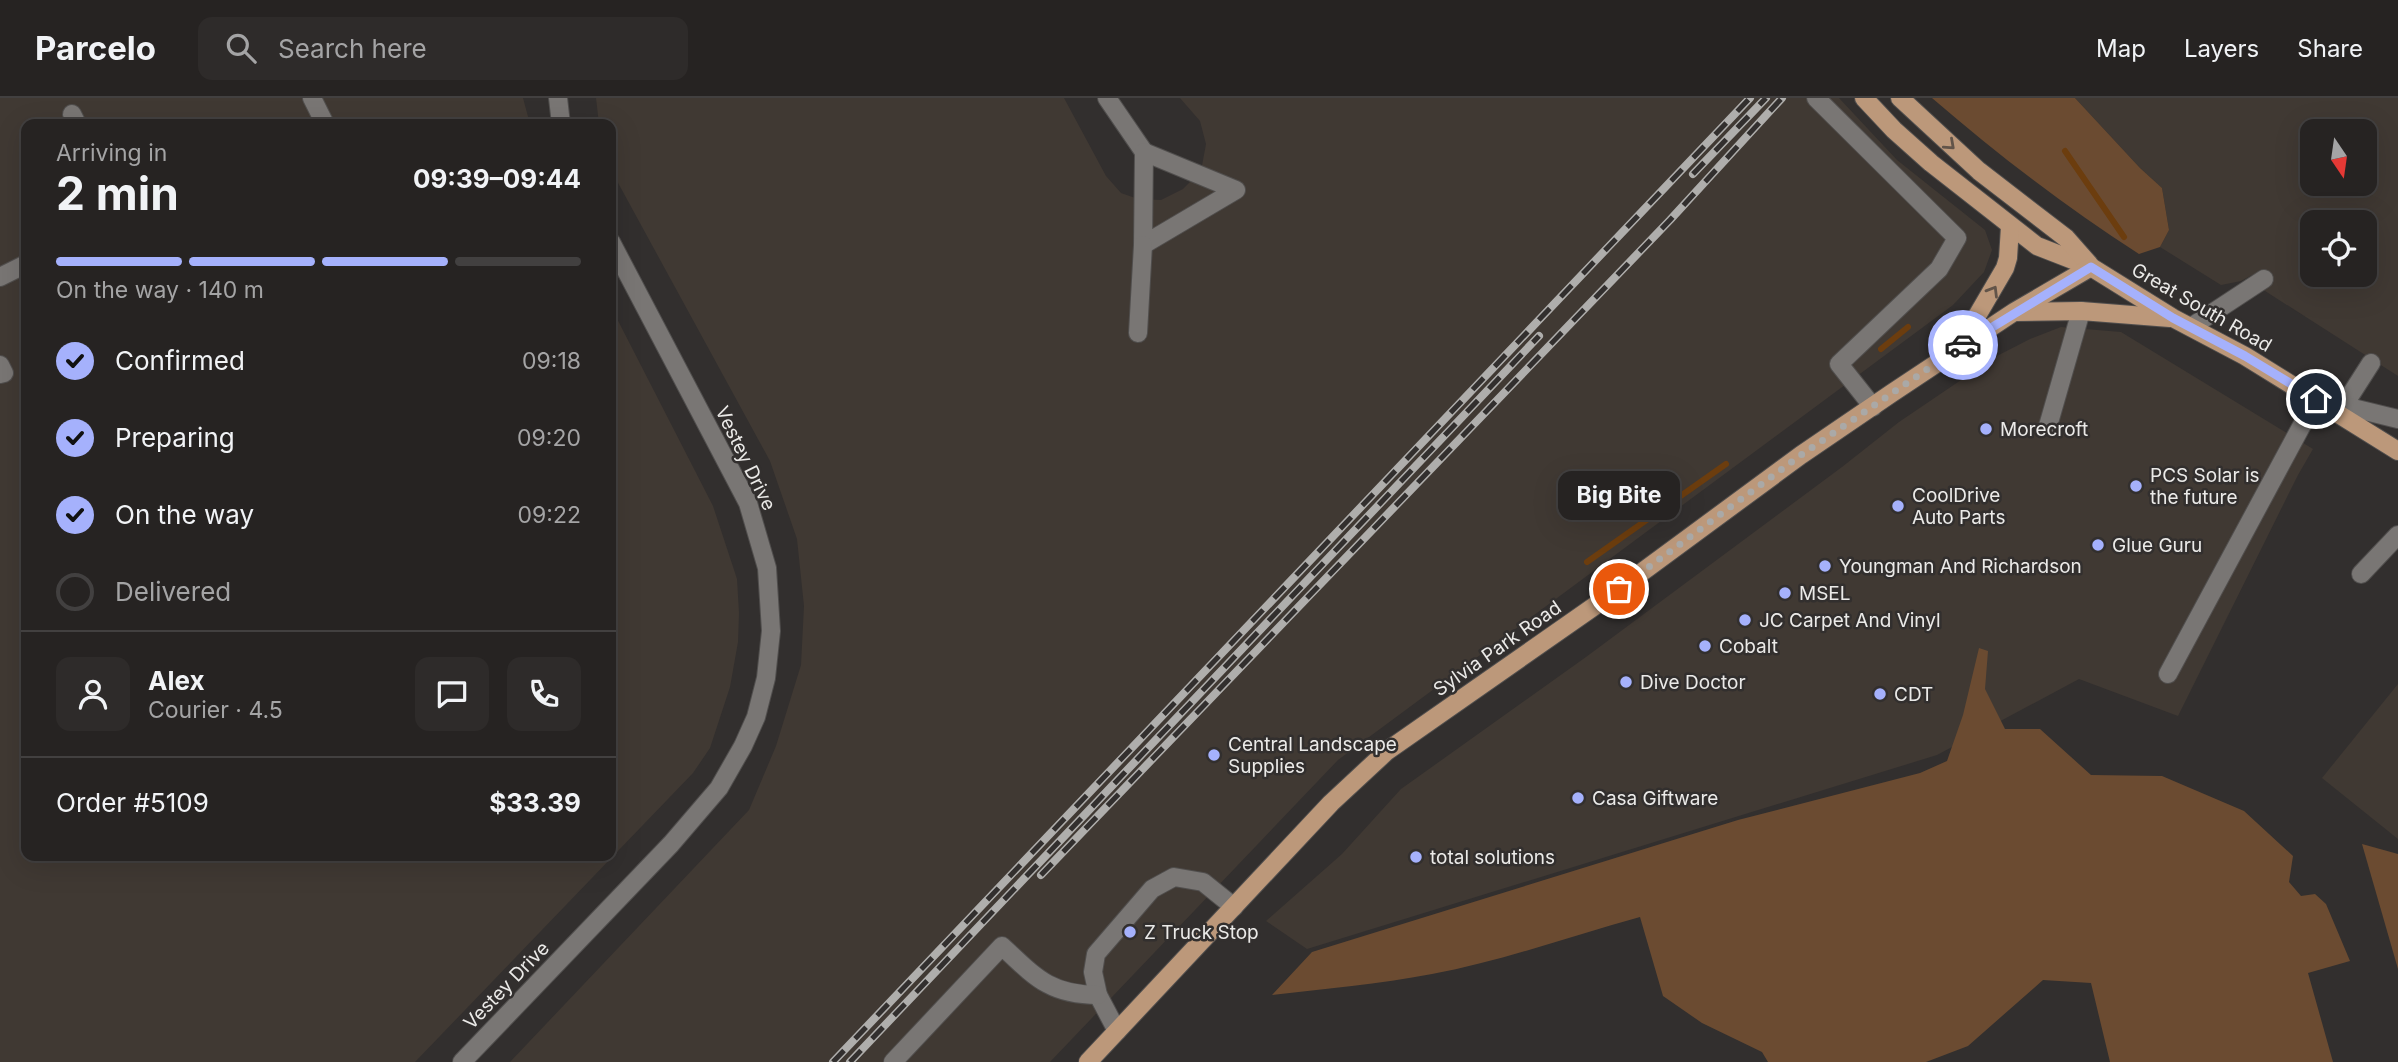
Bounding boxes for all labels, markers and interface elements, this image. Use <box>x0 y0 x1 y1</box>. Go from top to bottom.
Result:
search box <box>198 17 688 80</box>
text: Parcelo <box>35 28 156 68</box>
icon: search <box>222 29 260 67</box>
text: Search here <box>278 33 427 64</box>
text: Map <box>2096 34 2146 63</box>
text: Layers <box>2184 34 2259 63</box>
text: Share <box>2297 34 2363 63</box>
north arrow <box>2300 119 2376 196</box>
map controls <box>2300 119 2377 287</box>
one-way arrow <box>1942 137 1955 149</box>
text: Arriving in <box>56 139 167 167</box>
text: 09:39–09:44 <box>413 163 581 194</box>
text: 2 min <box>56 165 179 221</box>
button: locate <box>2300 210 2377 287</box>
street label: Great South Road <box>2128 258 2276 357</box>
text: On the way · 140 m <box>56 276 264 304</box>
one-way arrow <box>1985 285 1998 298</box>
courier <box>1928 310 1998 380</box>
icon: car <box>1944 326 1982 364</box>
icon: check <box>56 342 94 380</box>
text: Confirmed <box>115 345 245 376</box>
text: 09:18 <box>522 347 581 375</box>
pin <box>2286 369 2346 429</box>
icon: home <box>2297 380 2335 418</box>
street label: Vestey Drive <box>710 402 781 514</box>
place label: Morecroft <box>2000 418 2088 441</box>
icon: check <box>56 419 94 457</box>
marker: Morecroft <box>1978 421 1994 437</box>
text: Preparing <box>115 422 235 453</box>
text: 09:20 <box>517 424 581 452</box>
place label: PCS Solar is the future <box>2150 464 2260 509</box>
callout: Big Bite <box>1558 470 1680 519</box>
marker: PCS Solar is the future <box>2128 478 2144 494</box>
text: Big Bite <box>1577 481 1661 509</box>
place label: CoolDrive Auto Parts <box>1912 484 2005 529</box>
icon: check <box>56 496 94 534</box>
marker: CoolDrive Auto Parts <box>1890 498 1906 514</box>
text: On the way <box>115 499 254 530</box>
text: 09:22 <box>518 501 581 529</box>
place label: Glue Guru <box>2112 534 2202 557</box>
marker: Glue Guru <box>2090 537 2106 553</box>
place label: Youngman And Richardson <box>1839 555 2082 578</box>
marker: Youngman And Richardson <box>1817 558 1833 574</box>
pin <box>1589 559 1649 619</box>
icon: bag <box>1600 570 1638 608</box>
text: Delivered <box>115 576 231 607</box>
place label: MSEL <box>1799 582 1851 605</box>
marker: MSEL <box>1777 585 1793 601</box>
street label: Sylvia Park Road <box>1429 596 1566 701</box>
place label: JC Carpet And Vinyl <box>1759 609 1941 632</box>
marker: JC Carpet And Vinyl <box>1737 612 1753 628</box>
place label: Cobalt <box>1719 635 1778 658</box>
marker: Cobalt <box>1697 638 1713 654</box>
button: person <box>56 657 130 731</box>
button: chat <box>415 657 489 731</box>
button: phone <box>507 657 581 731</box>
text: Alex <box>148 665 205 696</box>
place label: Dive Doctor <box>1640 671 1746 694</box>
marker: Dive Doctor <box>1618 674 1634 690</box>
place label: CDT <box>1894 683 1933 706</box>
marker: CDT <box>1872 686 1888 702</box>
text: Courier · 4.5 <box>148 696 283 724</box>
place label: Central Landscape Supplies <box>1228 733 1397 778</box>
marker: Central Landscape Supplies <box>1206 747 1222 763</box>
text: Order #5109 <box>56 787 209 818</box>
text: $33.39 <box>489 787 581 818</box>
place label: Casa Giftware <box>1592 787 1718 810</box>
marker: Casa Giftware <box>1570 790 1586 806</box>
place label: total solutions <box>1430 846 1555 869</box>
marker: total solutions <box>1408 849 1424 865</box>
place label: Z Truck Stop <box>1144 921 1259 944</box>
marker: Z Truck Stop <box>1122 924 1138 940</box>
street label: Vestey Drive <box>459 937 554 1034</box>

